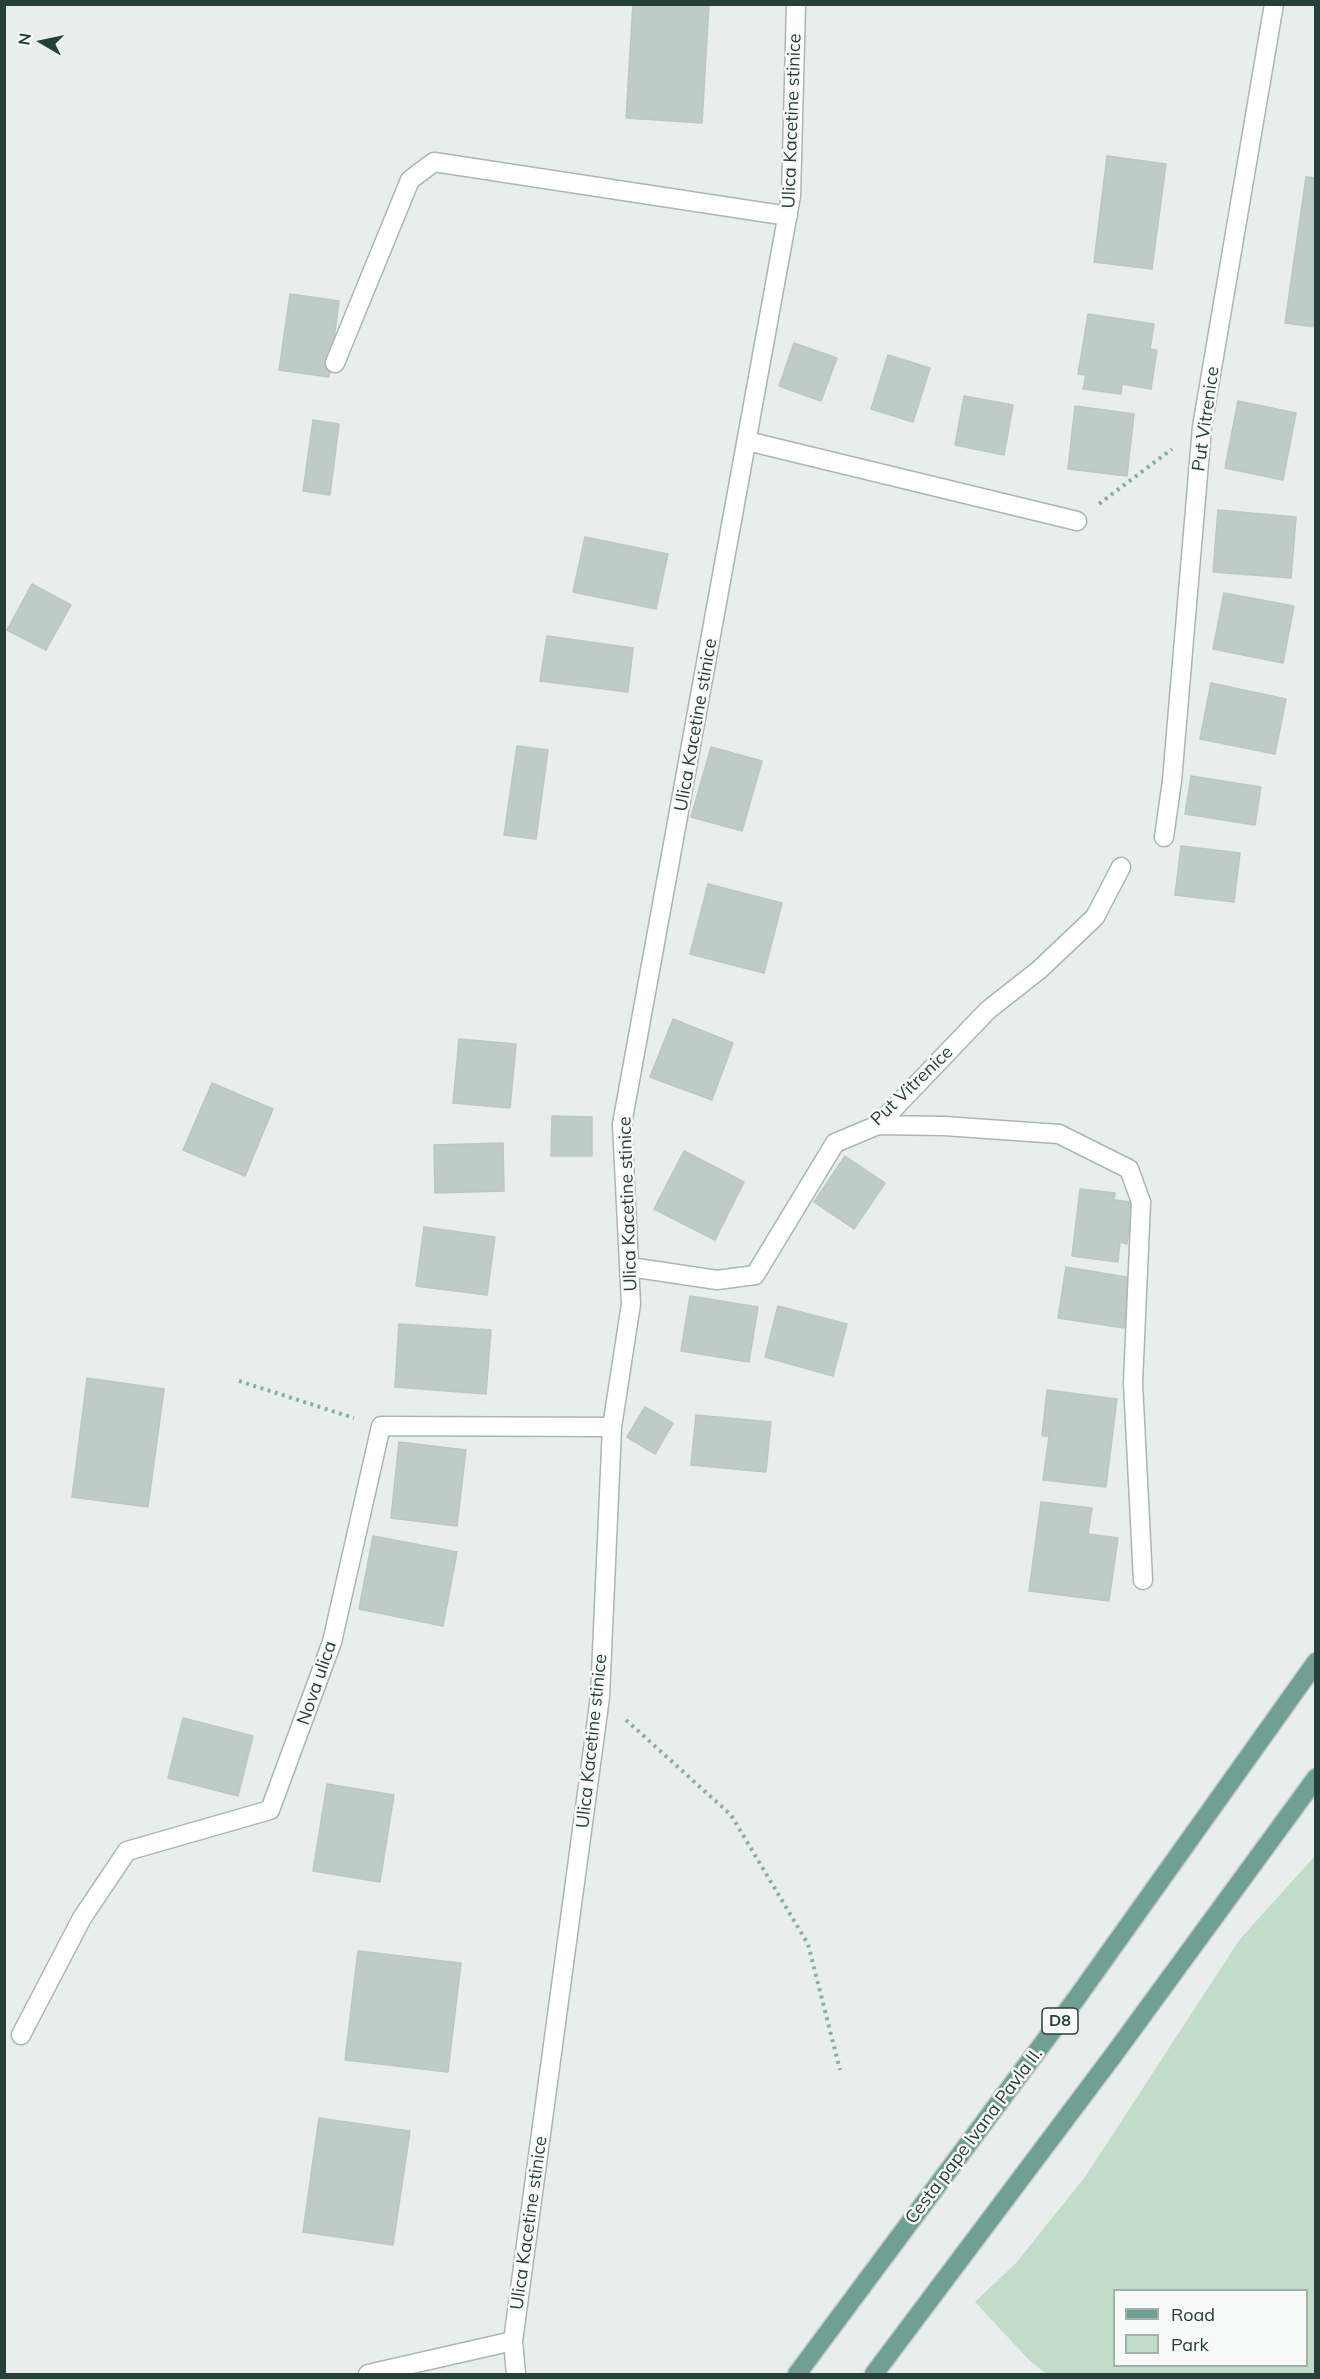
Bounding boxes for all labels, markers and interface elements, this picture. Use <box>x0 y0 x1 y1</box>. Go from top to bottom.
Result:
north arrow <box>12 12 72 72</box>
text: N <box>13 32 35 47</box>
street label: Ulica Kacetine stinice <box>778 33 806 209</box>
street label: Put Vitrenice <box>1188 365 1224 473</box>
street label: Ulica Kacetine stinice <box>670 637 722 813</box>
street label: Put Vitrenice <box>866 1042 958 1130</box>
street label: Ulica Kacetine stinice <box>614 1116 642 1292</box>
street label: Nova ulica <box>293 1638 341 1728</box>
street label: Ulica Kacetine stinice <box>572 1653 612 1829</box>
road number: D8 <box>1042 2008 1078 2034</box>
street label: Cesta pape Ivana Pavla II. <box>901 2044 1047 2228</box>
street label: Ulica Kacetine stinice <box>506 2135 552 2311</box>
legend <box>1113 2289 1308 2367</box>
text: Road <box>1171 2303 1215 2326</box>
text: Park <box>1171 2333 1209 2356</box>

